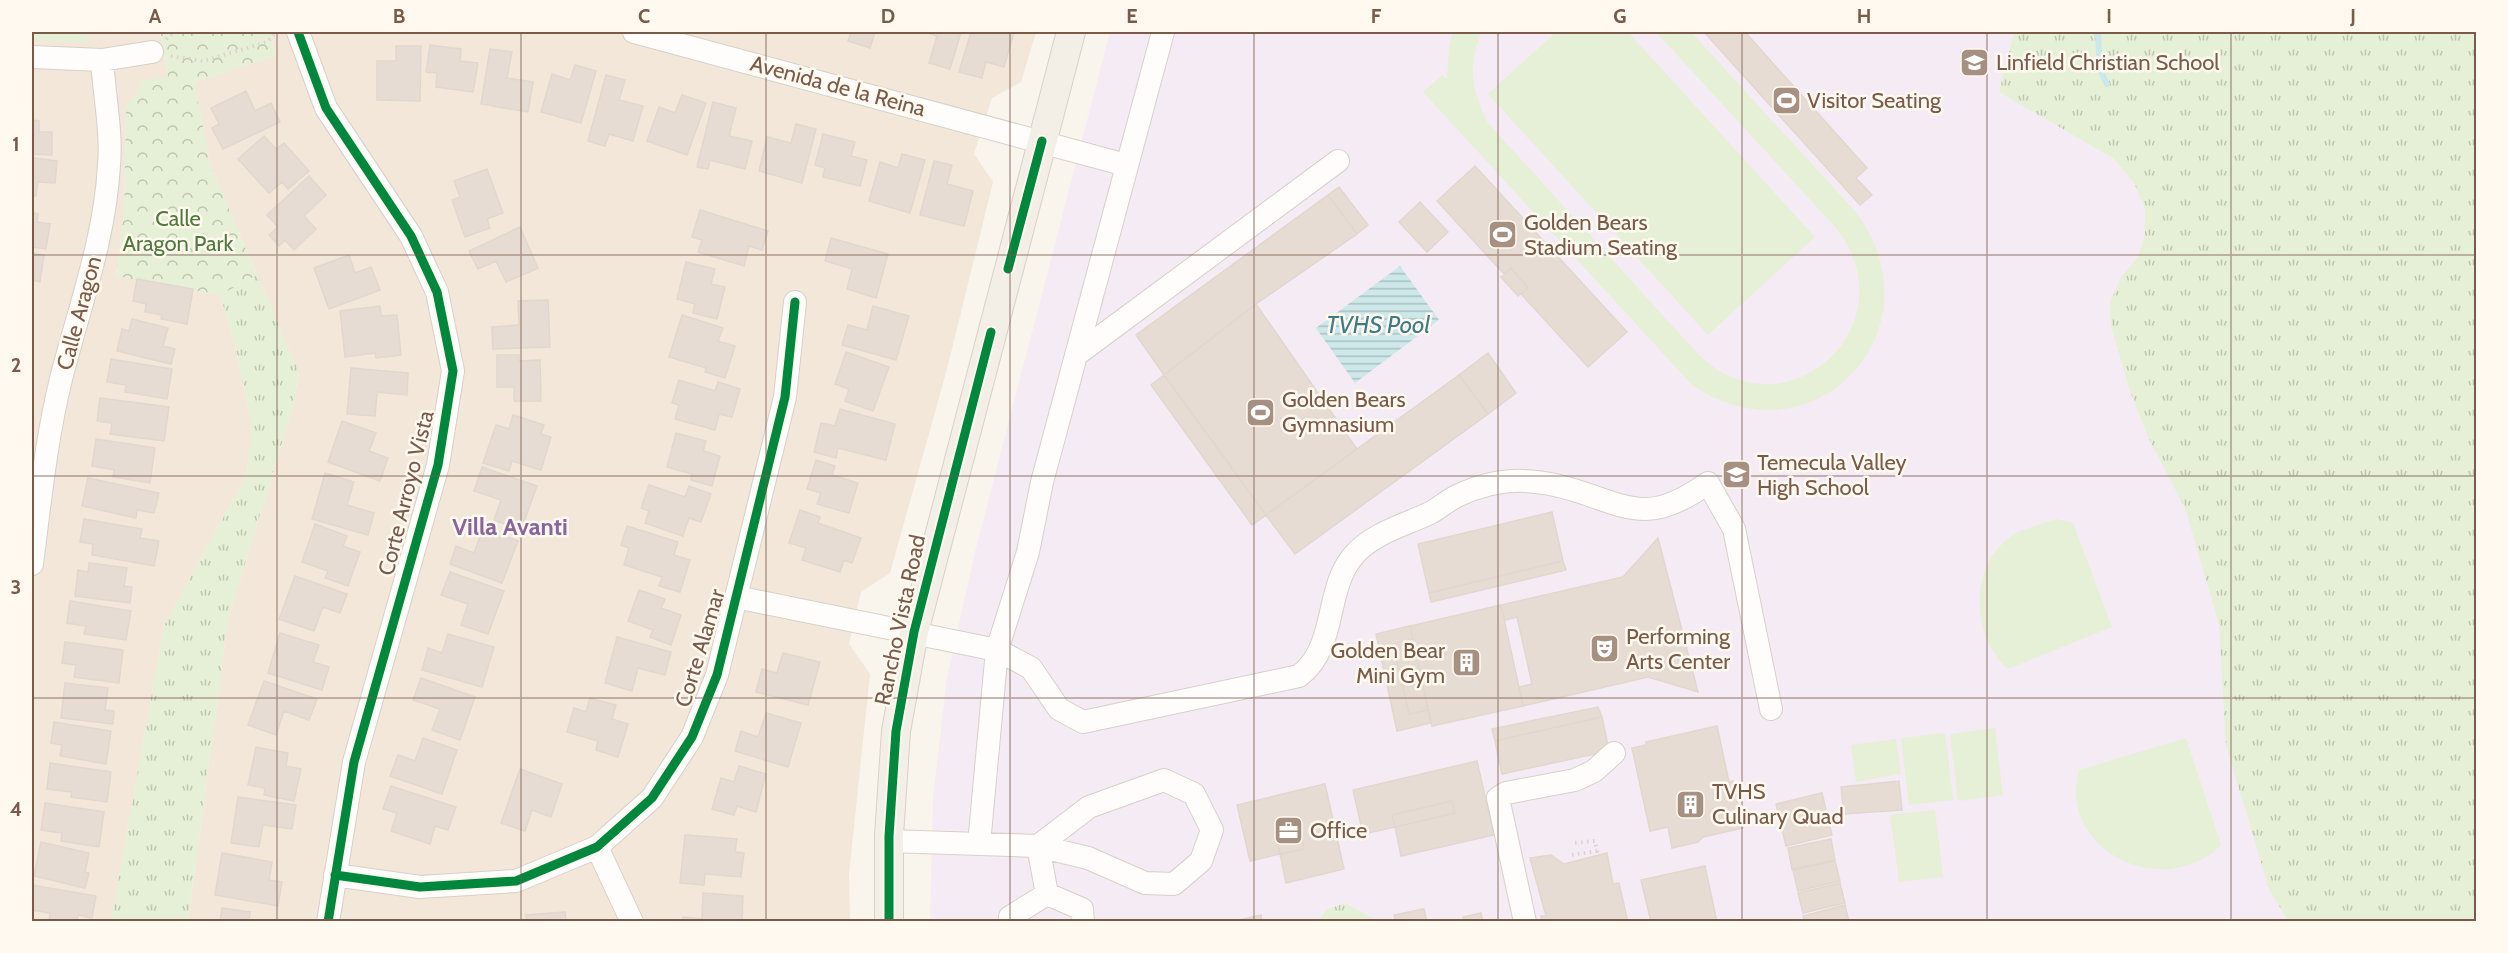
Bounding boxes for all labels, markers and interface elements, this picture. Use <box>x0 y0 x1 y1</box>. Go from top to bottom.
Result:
text: A <box>149 4 162 28</box>
text: B <box>393 4 405 28</box>
text: C <box>638 4 650 28</box>
text: D <box>881 4 895 28</box>
text: E <box>1126 4 1138 28</box>
text: F <box>1371 4 1382 28</box>
text: G <box>1613 4 1627 28</box>
text: H <box>1857 4 1871 28</box>
text: I <box>2106 4 2112 28</box>
text: J <box>2349 4 2356 28</box>
school or university icon: Linfield Christian School <box>1959 46 1991 78</box>
place label: Linfield Christian School <box>1996 49 2220 76</box>
street label: Avenida de la Reina <box>748 50 929 122</box>
sports icon: Visitor Seating <box>1770 84 1802 116</box>
place label: Visitor Seating <box>1807 87 1942 114</box>
text: 1 <box>12 132 20 156</box>
park label: Calle Aragon Park <box>123 205 234 257</box>
place label: Golden Bears Stadium Seating <box>1524 209 1678 261</box>
sports icon: Golden Bears Stadium Seating <box>1487 219 1519 251</box>
street label: Calle Aragon <box>51 253 107 373</box>
water label: TVHS Pool <box>1326 310 1430 339</box>
text: 2 <box>11 353 21 377</box>
place label: Golden Bears Gymnasium <box>1282 386 1406 438</box>
sports icon: Golden Bears Gymnasium <box>1245 396 1277 428</box>
street label: Corte Arroyo Vista <box>372 407 440 578</box>
place label: Temecula Valley High School <box>1757 449 1907 501</box>
school or university icon: Temecula Valley High School <box>1720 459 1752 491</box>
district label: Villa Avanti <box>452 512 568 541</box>
street label: Rancho Vista Road <box>869 532 931 708</box>
text: 3 <box>11 575 21 599</box>
street label: Corte Alamar <box>669 586 731 710</box>
place label: Performing Arts Center <box>1626 623 1731 675</box>
theatre icon: Performing Arts Center <box>1589 633 1621 665</box>
place label: Golden Bear Mini Gym <box>1331 637 1445 689</box>
building icon: Golden Bear Mini Gym <box>1450 647 1482 679</box>
place label: TVHS Culinary Quad <box>1712 778 1844 830</box>
building icon: TVHS Culinary Quad <box>1675 788 1707 820</box>
text: 4 <box>10 797 22 821</box>
office icon: Office <box>1273 814 1305 846</box>
place label: Office <box>1310 817 1367 844</box>

